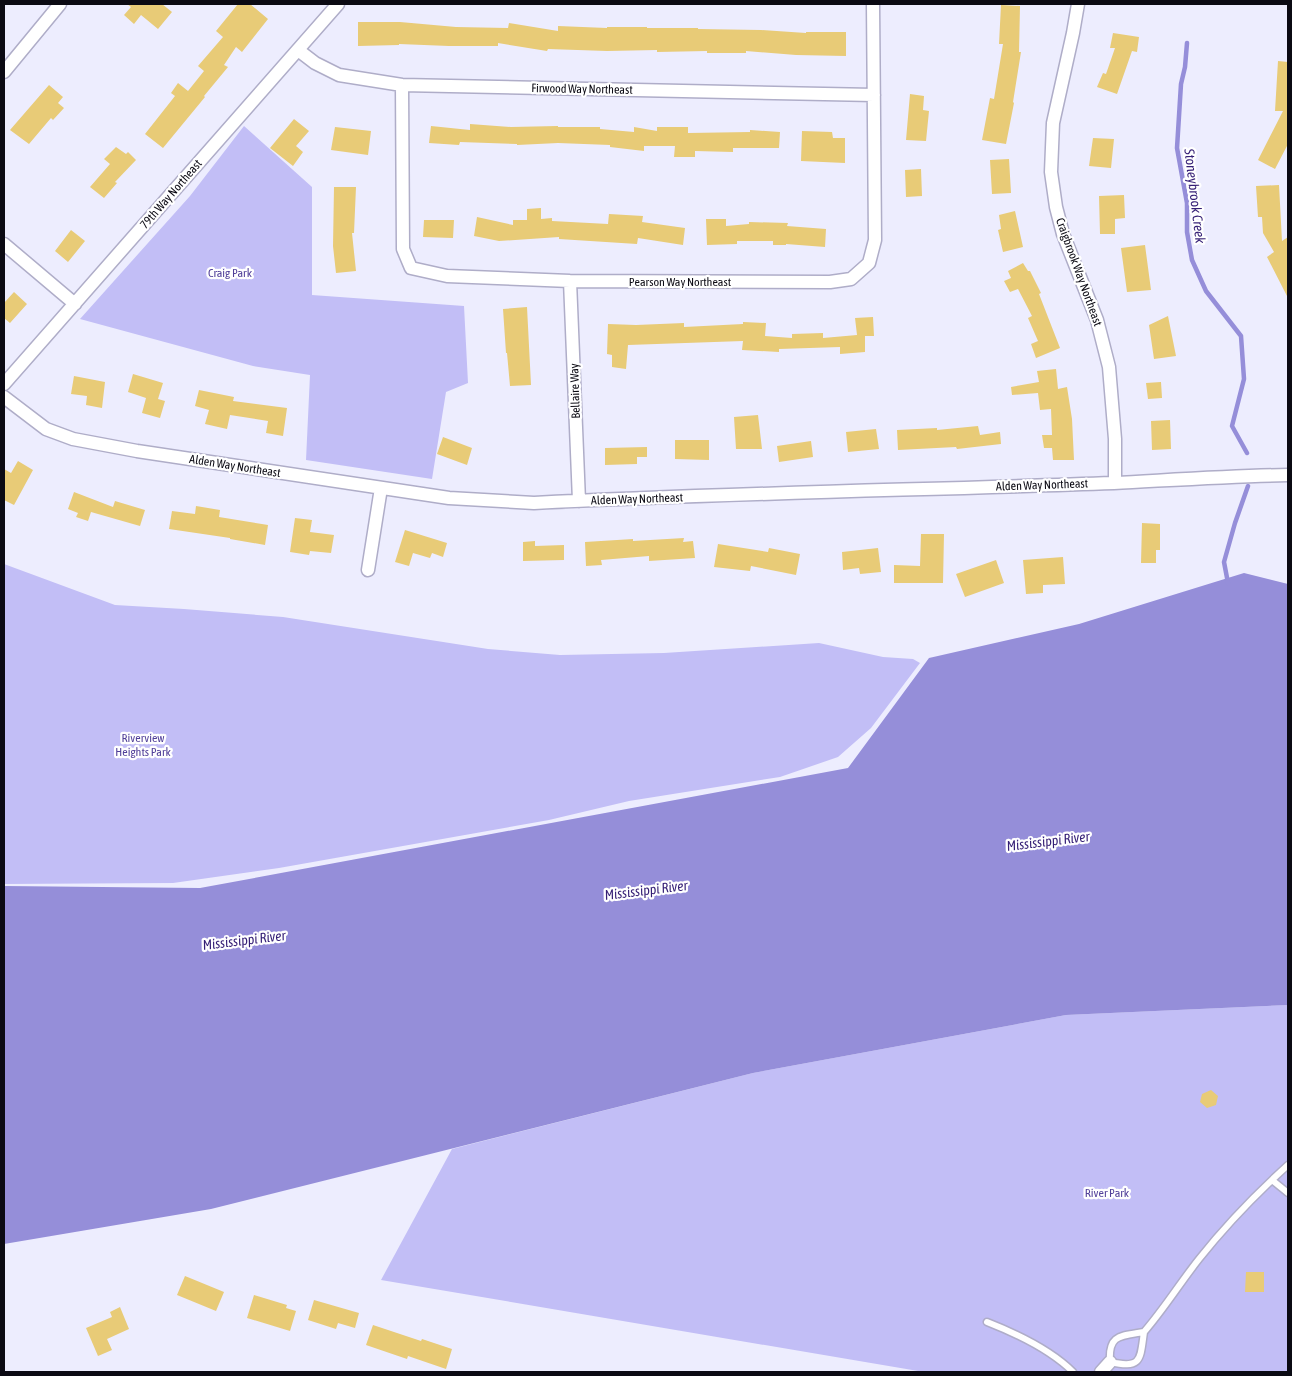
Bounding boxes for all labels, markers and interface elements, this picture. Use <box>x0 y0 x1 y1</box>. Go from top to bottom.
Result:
street label: Firwood Way Northeast <box>531 81 633 97</box>
water label: Stoneybrook Creek <box>1181 147 1209 245</box>
street label: 79th Way Northeast <box>137 156 205 231</box>
street label: Craigbrook Way Northeast <box>1053 216 1105 329</box>
park label: Craig Park <box>208 266 253 280</box>
street label: Pearson Way Northeast <box>629 275 732 289</box>
street label: Bellaire Way <box>567 363 583 419</box>
street label: Alden Way Northeast <box>188 452 282 480</box>
street label: Alden Way Northeast <box>996 476 1089 494</box>
street label: Alden Way Northeast <box>591 490 684 508</box>
park label: Riverview Heights Park <box>115 731 171 759</box>
water label: Mississippi River <box>1006 828 1091 854</box>
water label: Mississippi River <box>604 877 689 903</box>
water label: Mississippi River <box>202 927 287 953</box>
park label: River Park <box>1085 1186 1130 1200</box>

